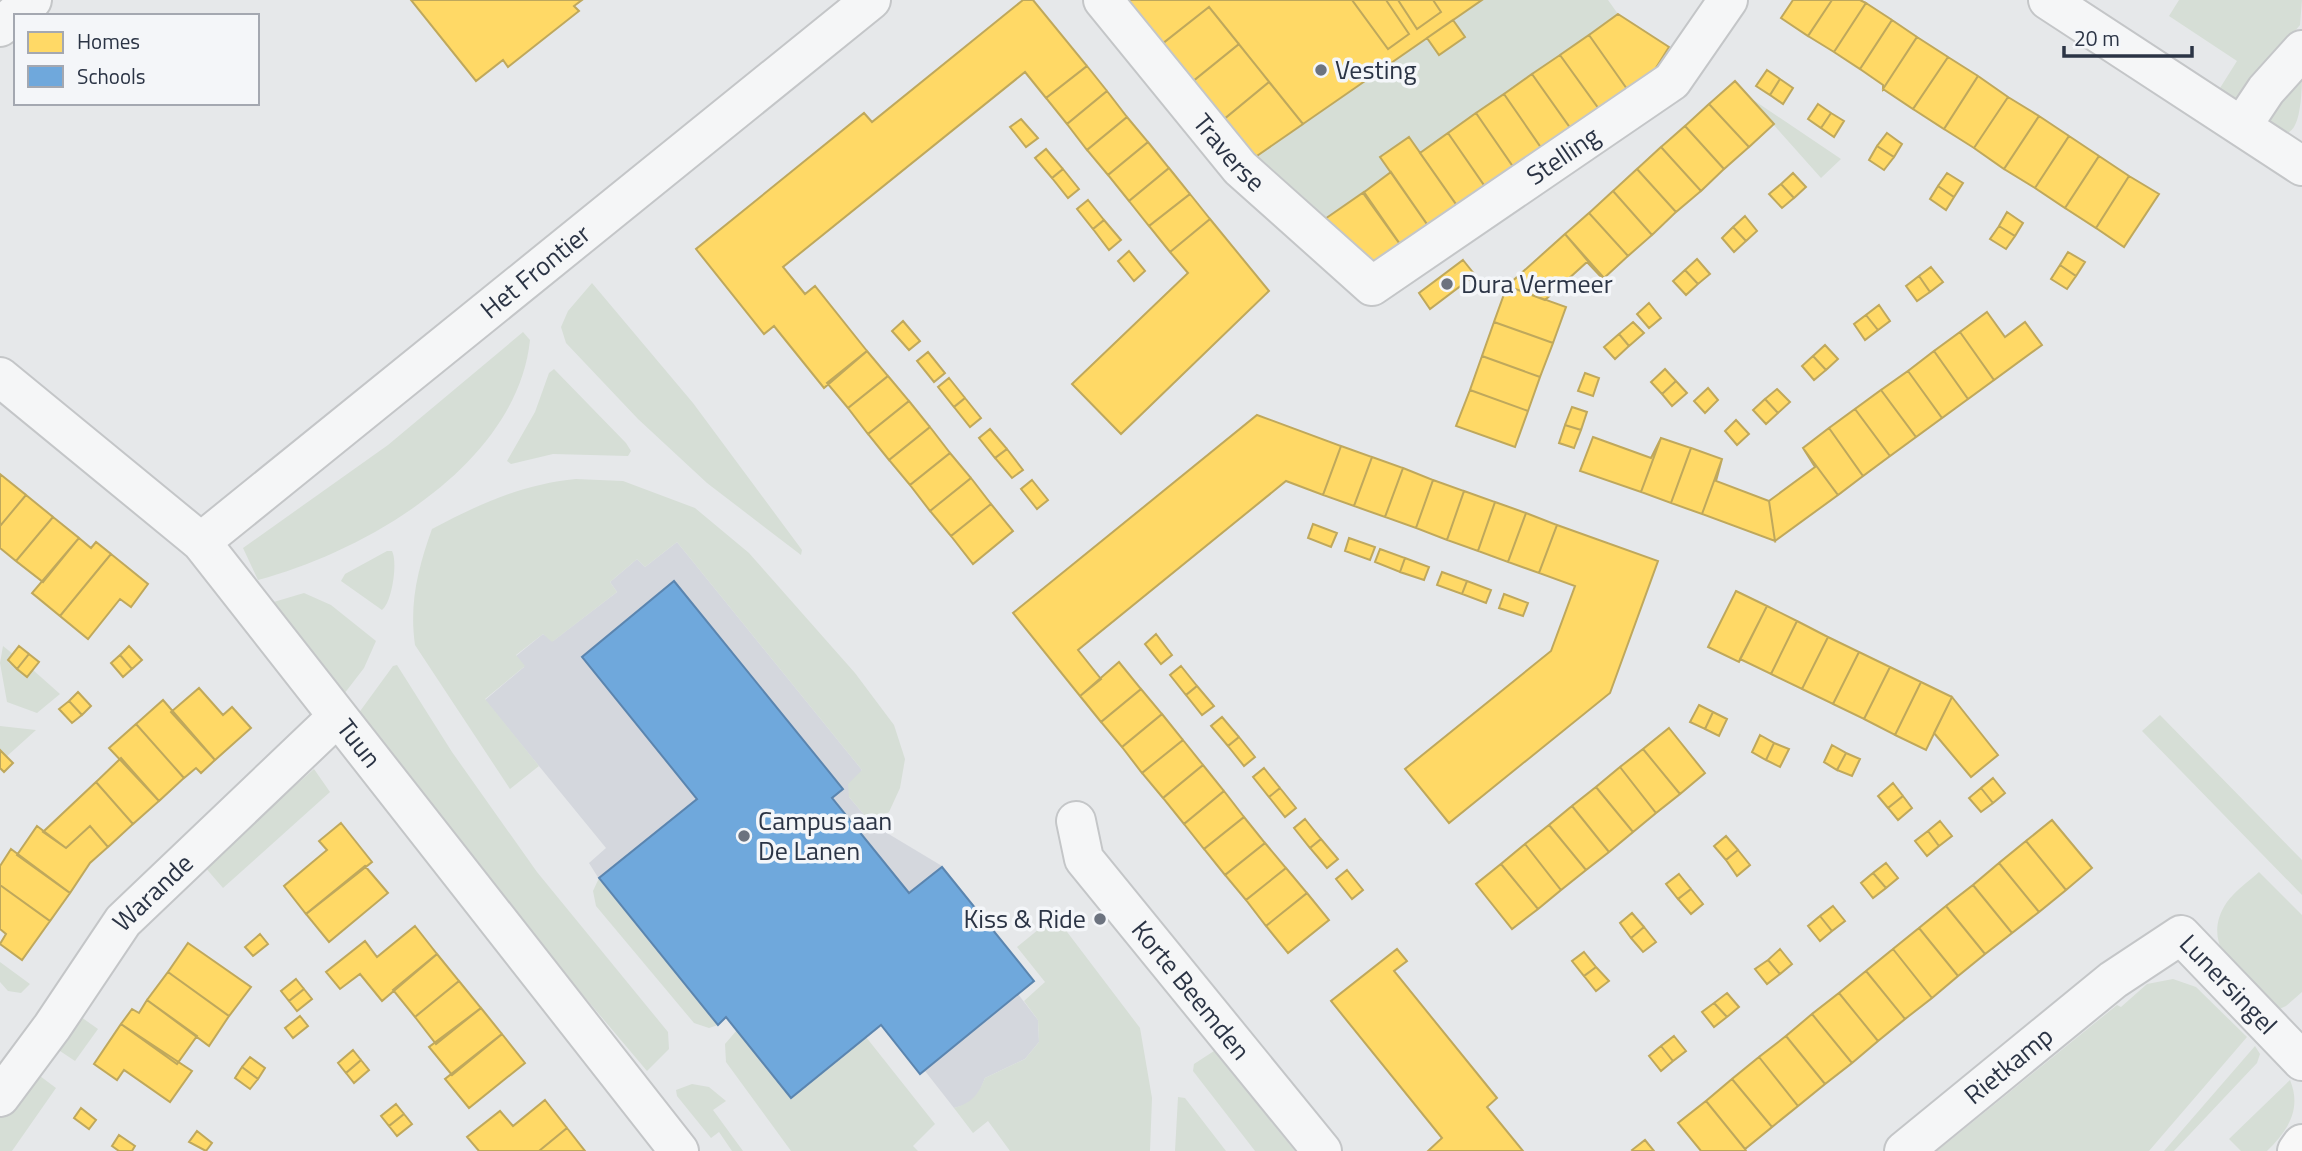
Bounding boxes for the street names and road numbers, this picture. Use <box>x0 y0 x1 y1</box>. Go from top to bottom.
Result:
street label: Traverse <box>1184 105 1274 201</box>
street label: Stelling <box>1518 116 1607 194</box>
street label: Het Frontier <box>471 215 599 328</box>
street label: Tuun <box>328 710 391 776</box>
street label: Warande <box>103 844 202 940</box>
street label: Korte Beemden <box>1122 912 1260 1068</box>
street label: Lunersingel <box>2171 925 2287 1043</box>
street label: Rietkamp <box>1955 1017 2061 1113</box>

